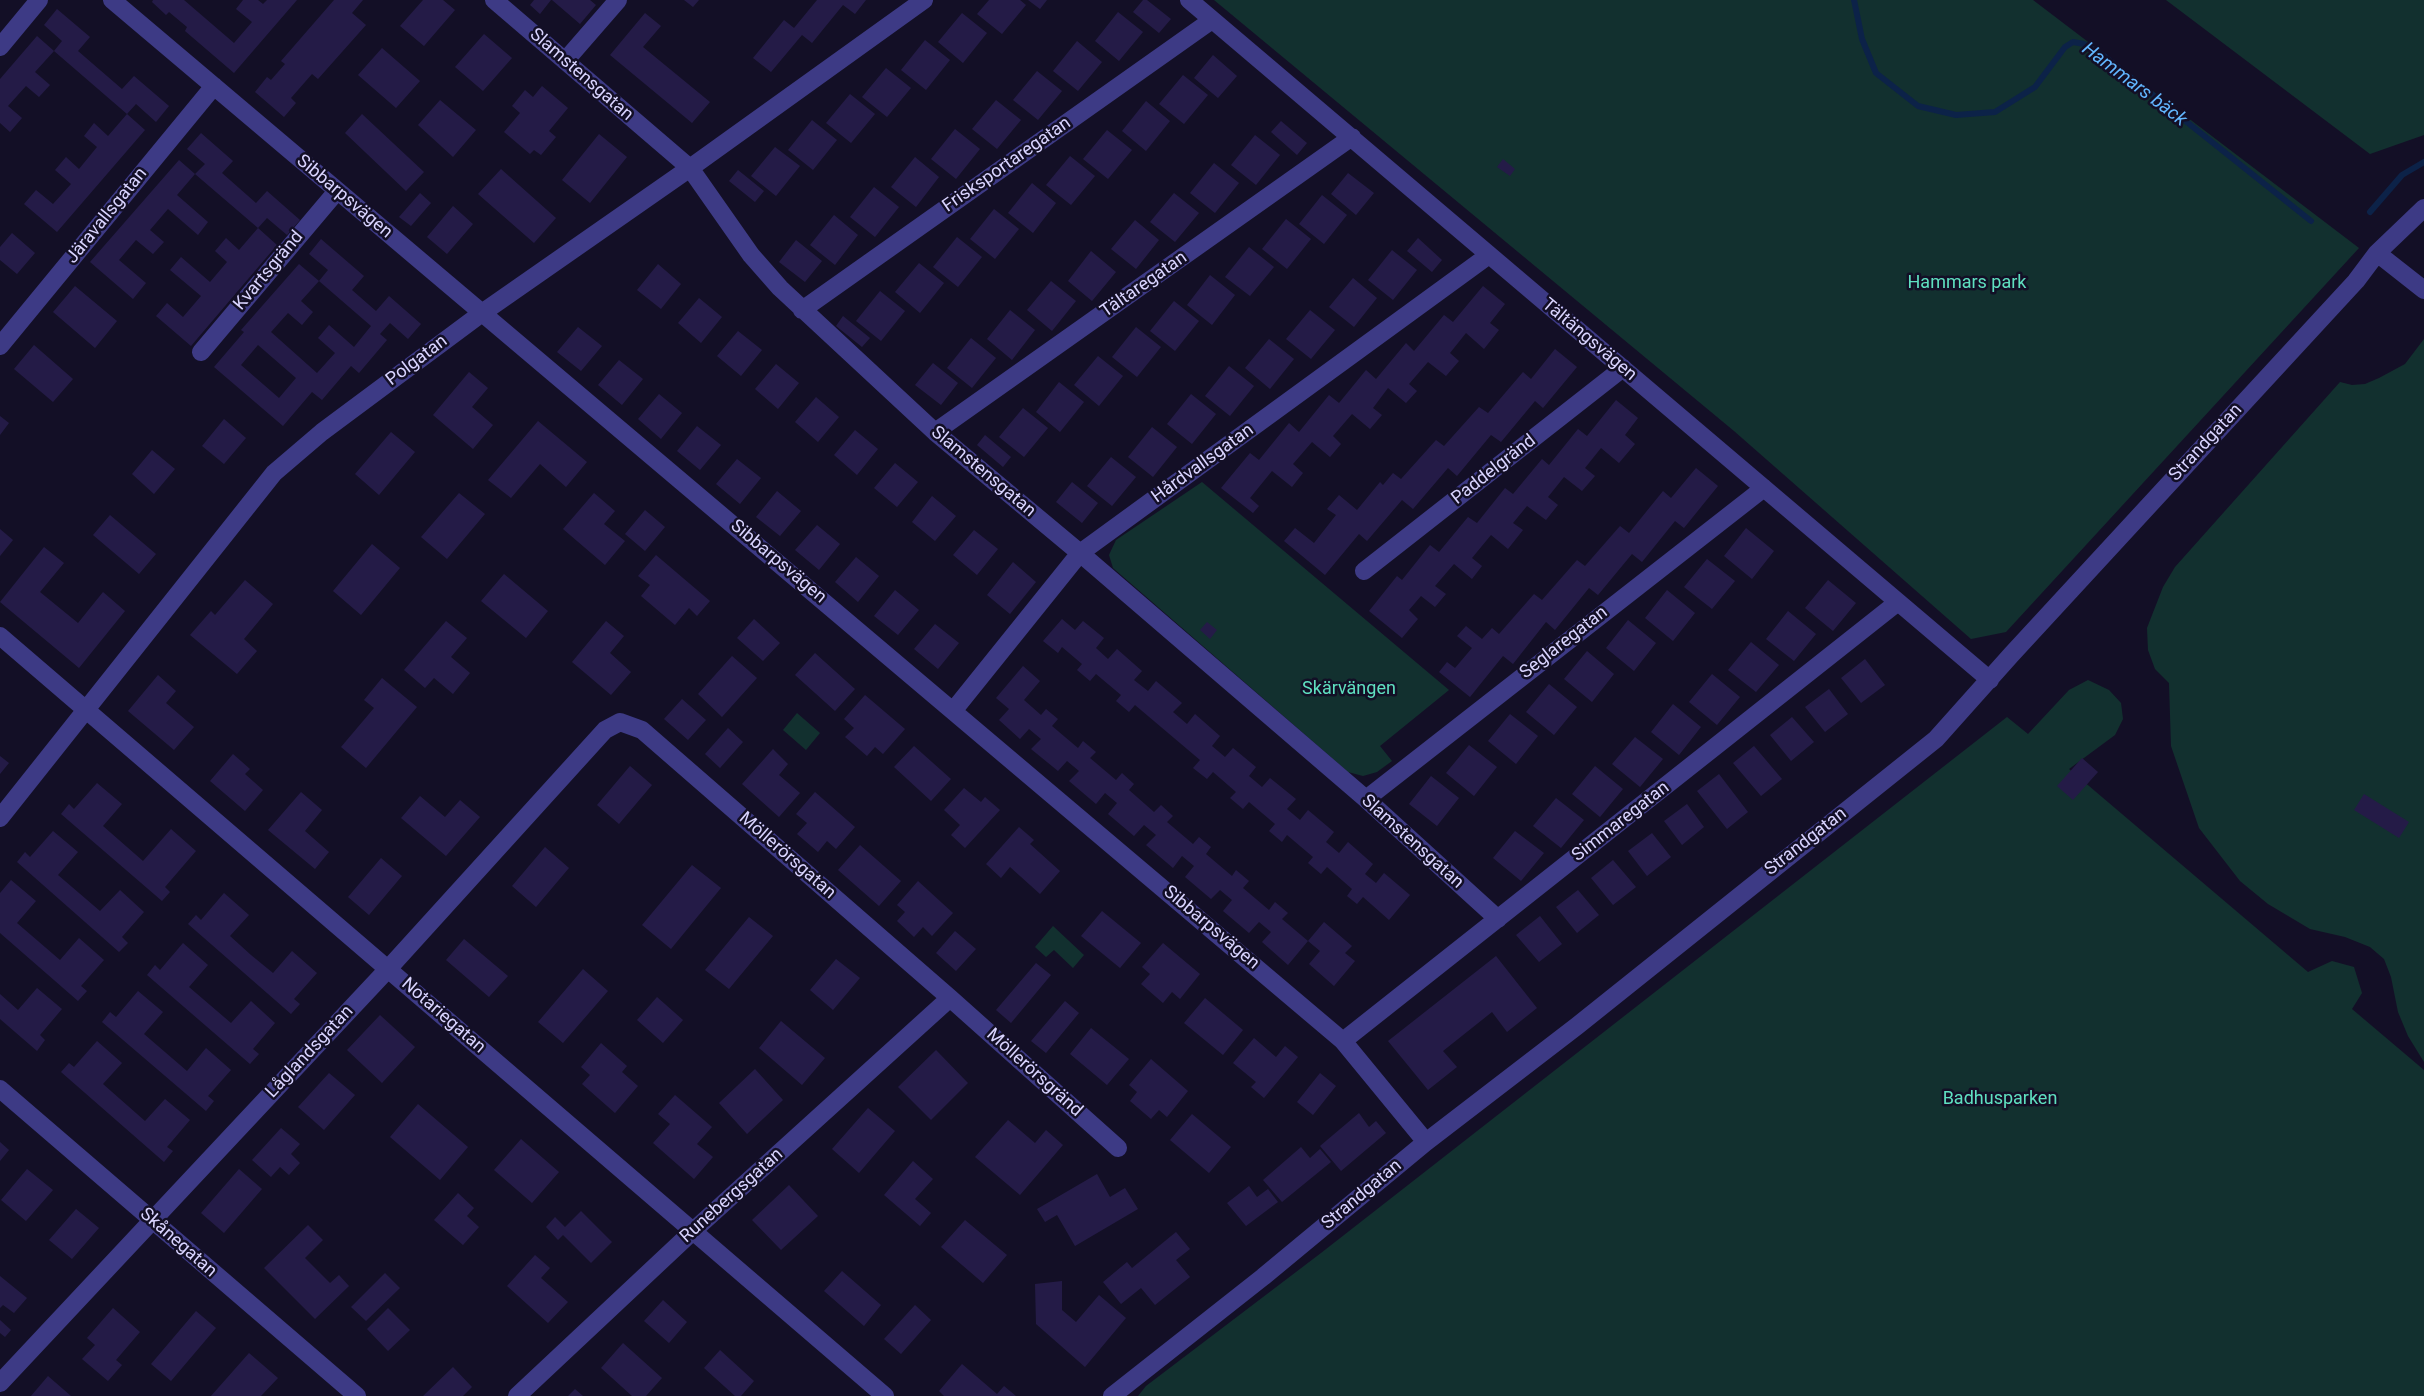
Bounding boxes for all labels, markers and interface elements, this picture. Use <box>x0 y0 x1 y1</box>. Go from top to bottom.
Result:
street label: Slamstensgatan <box>525 24 637 126</box>
water label: Hammars bäck <box>2077 38 2191 132</box>
street label: Frisksportaregatan <box>939 113 1075 217</box>
street label: Sibbarpsvägen <box>292 151 396 243</box>
street label: Järavallsgatan <box>62 164 152 268</box>
street label: Kvartsgränd <box>230 227 308 315</box>
street label: Tältaregatan <box>1097 247 1191 323</box>
park label: Hammars park <box>1908 272 2026 294</box>
street label: Tältängsvägen <box>1537 294 1641 386</box>
street label: Polgatan <box>382 331 452 391</box>
street label: Strandgatan <box>2165 400 2247 486</box>
street label: Hårdvallsgatan <box>1148 420 1258 508</box>
street label: Slamstensgatan <box>926 422 1040 522</box>
street label: Paddelgränd <box>1448 430 1540 510</box>
street label: Sibbarpsvägen <box>726 516 830 608</box>
street label: Seglaregatan <box>1516 602 1612 684</box>
park label: Skärvängen <box>1302 678 1396 700</box>
street label: Simmaregatan <box>1568 777 1674 867</box>
street label: Slamstensgatan <box>1356 790 1468 894</box>
street label: Strandgatan <box>1761 803 1851 881</box>
street label: Möllerörsgatan <box>734 808 840 904</box>
street label: Sibbarpsvägen <box>1159 882 1263 974</box>
street label: Notariegatan <box>397 974 489 1058</box>
street label: Låglandsgatan <box>262 1001 358 1103</box>
street label: Möllerörsgränd <box>982 1024 1086 1122</box>
park label: Badhusparken <box>1943 1088 2057 1110</box>
street label: Runebergsgatan <box>676 1144 788 1248</box>
street label: Strandgatan <box>1318 1155 1406 1235</box>
street label: Skånegatan <box>135 1204 221 1282</box>

